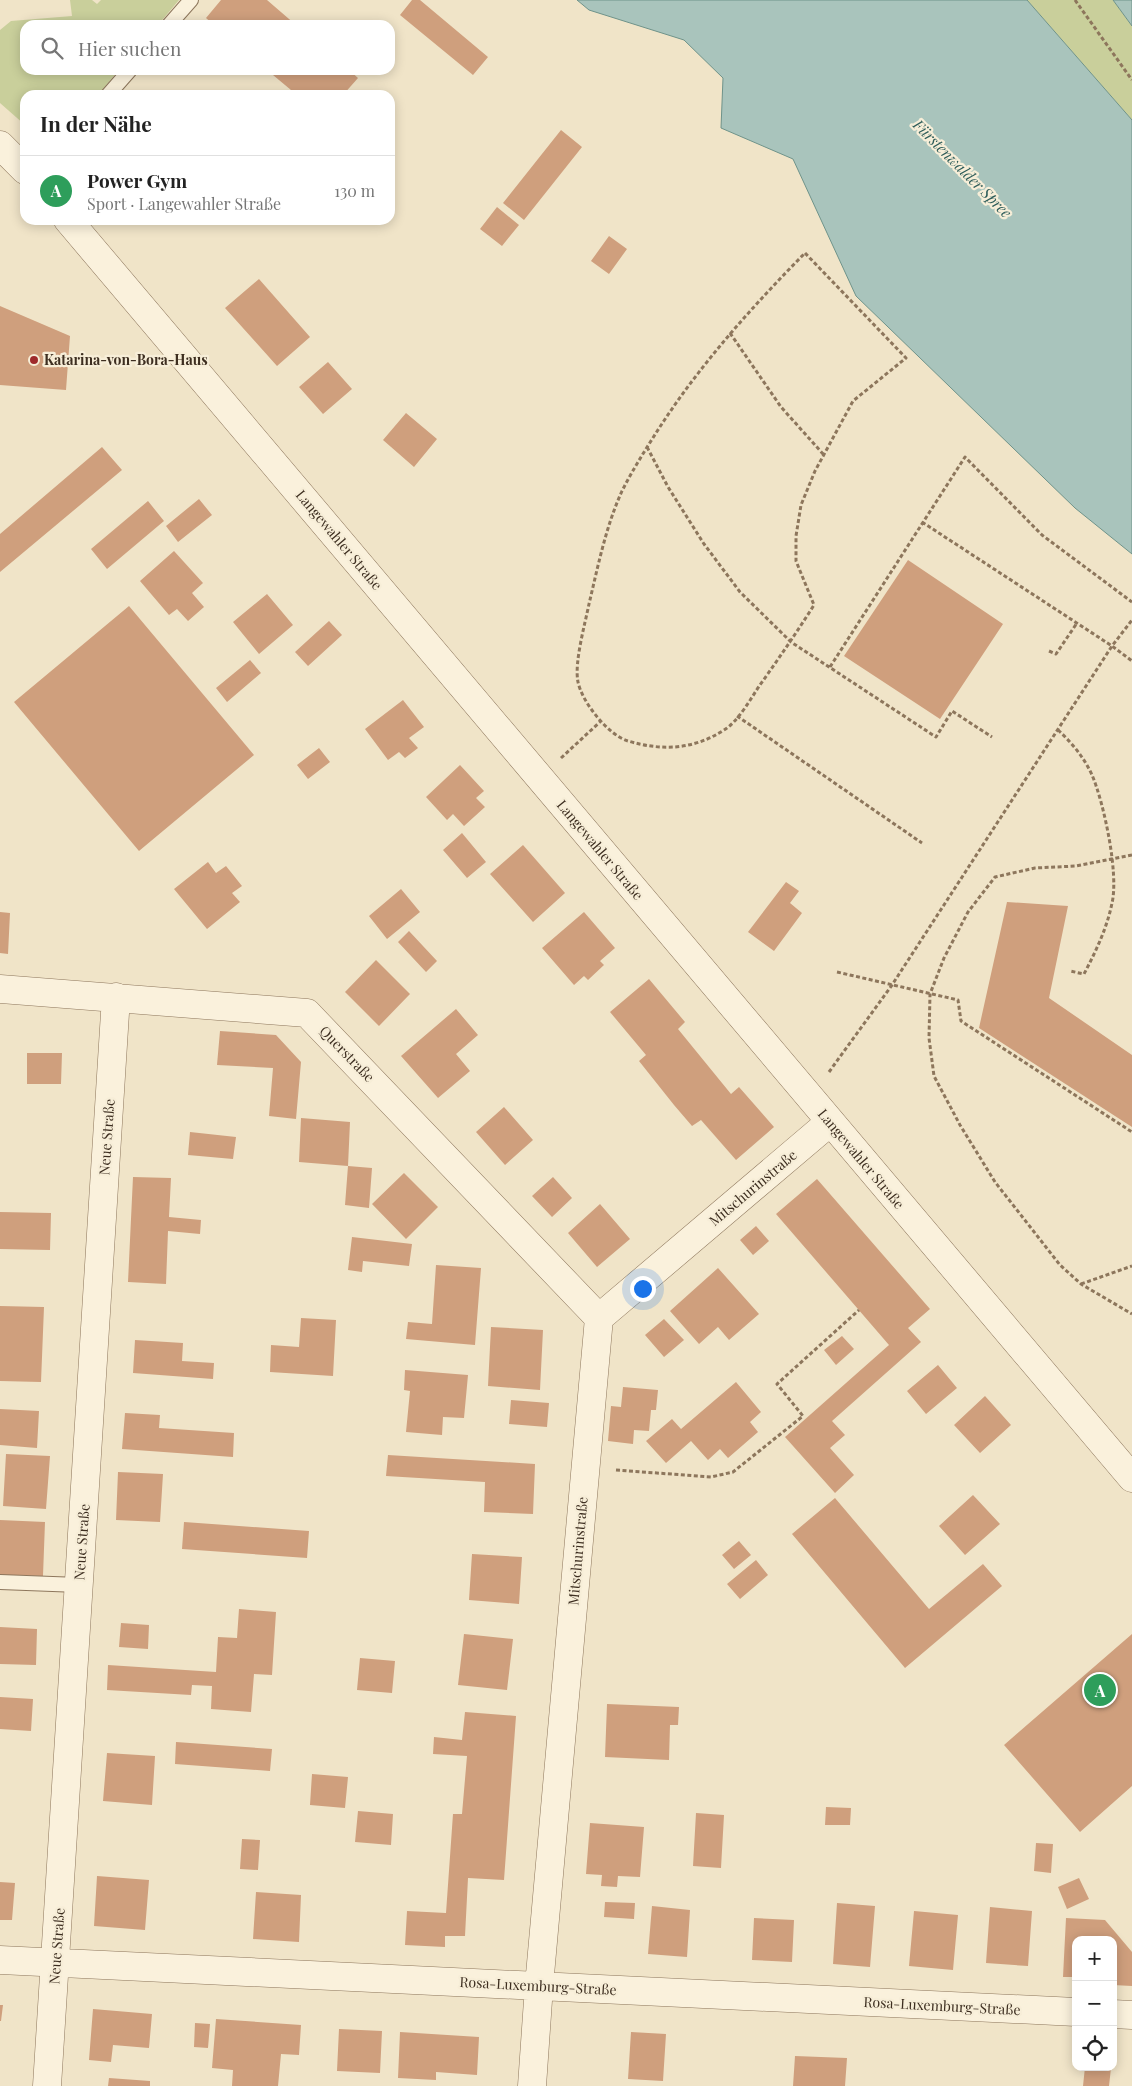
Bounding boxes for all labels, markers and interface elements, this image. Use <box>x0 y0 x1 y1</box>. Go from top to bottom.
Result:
search box <box>20 20 395 75</box>
icon: search <box>38 34 66 62</box>
text: Hier suchen <box>78 35 181 61</box>
text: In der Nähe <box>40 109 152 137</box>
water label: Fürstenwalder Spree <box>908 114 1017 222</box>
text: Power Gym <box>87 167 187 193</box>
text: A <box>51 180 61 201</box>
text: 130 m <box>334 180 375 201</box>
text: Sport · Langewahler Straße <box>87 193 281 214</box>
place label: Katarina-von-Bora-Haus <box>44 350 208 369</box>
marker: Katarina-von-Bora-Haus <box>28 354 40 366</box>
street label: Langewahler Straße <box>292 486 387 594</box>
street label: Langewahler Straße <box>553 796 648 904</box>
street label: Querstraße <box>316 1021 379 1086</box>
street label: Neue Straße <box>94 1098 119 1176</box>
street label: Langewahler Straße <box>814 1105 909 1213</box>
street label: Mitschurinstraße <box>705 1145 801 1230</box>
your location <box>630 1276 656 1302</box>
street label: Mitschurinstraße <box>563 1496 592 1606</box>
street label: Neue Straße <box>69 1503 94 1581</box>
pin: A <box>1084 1671 1116 1709</box>
street label: Neue Straße <box>44 1907 69 1985</box>
map controls <box>1072 1936 1117 2071</box>
button: + <box>1072 1936 1117 1981</box>
street label: Rosa-Luxemburg-Straße <box>459 1972 617 1999</box>
button: − <box>1072 1981 1117 2026</box>
street label: Rosa-Luxemburg-Straße <box>863 1992 1021 2019</box>
button: locate <box>1072 2026 1117 2071</box>

